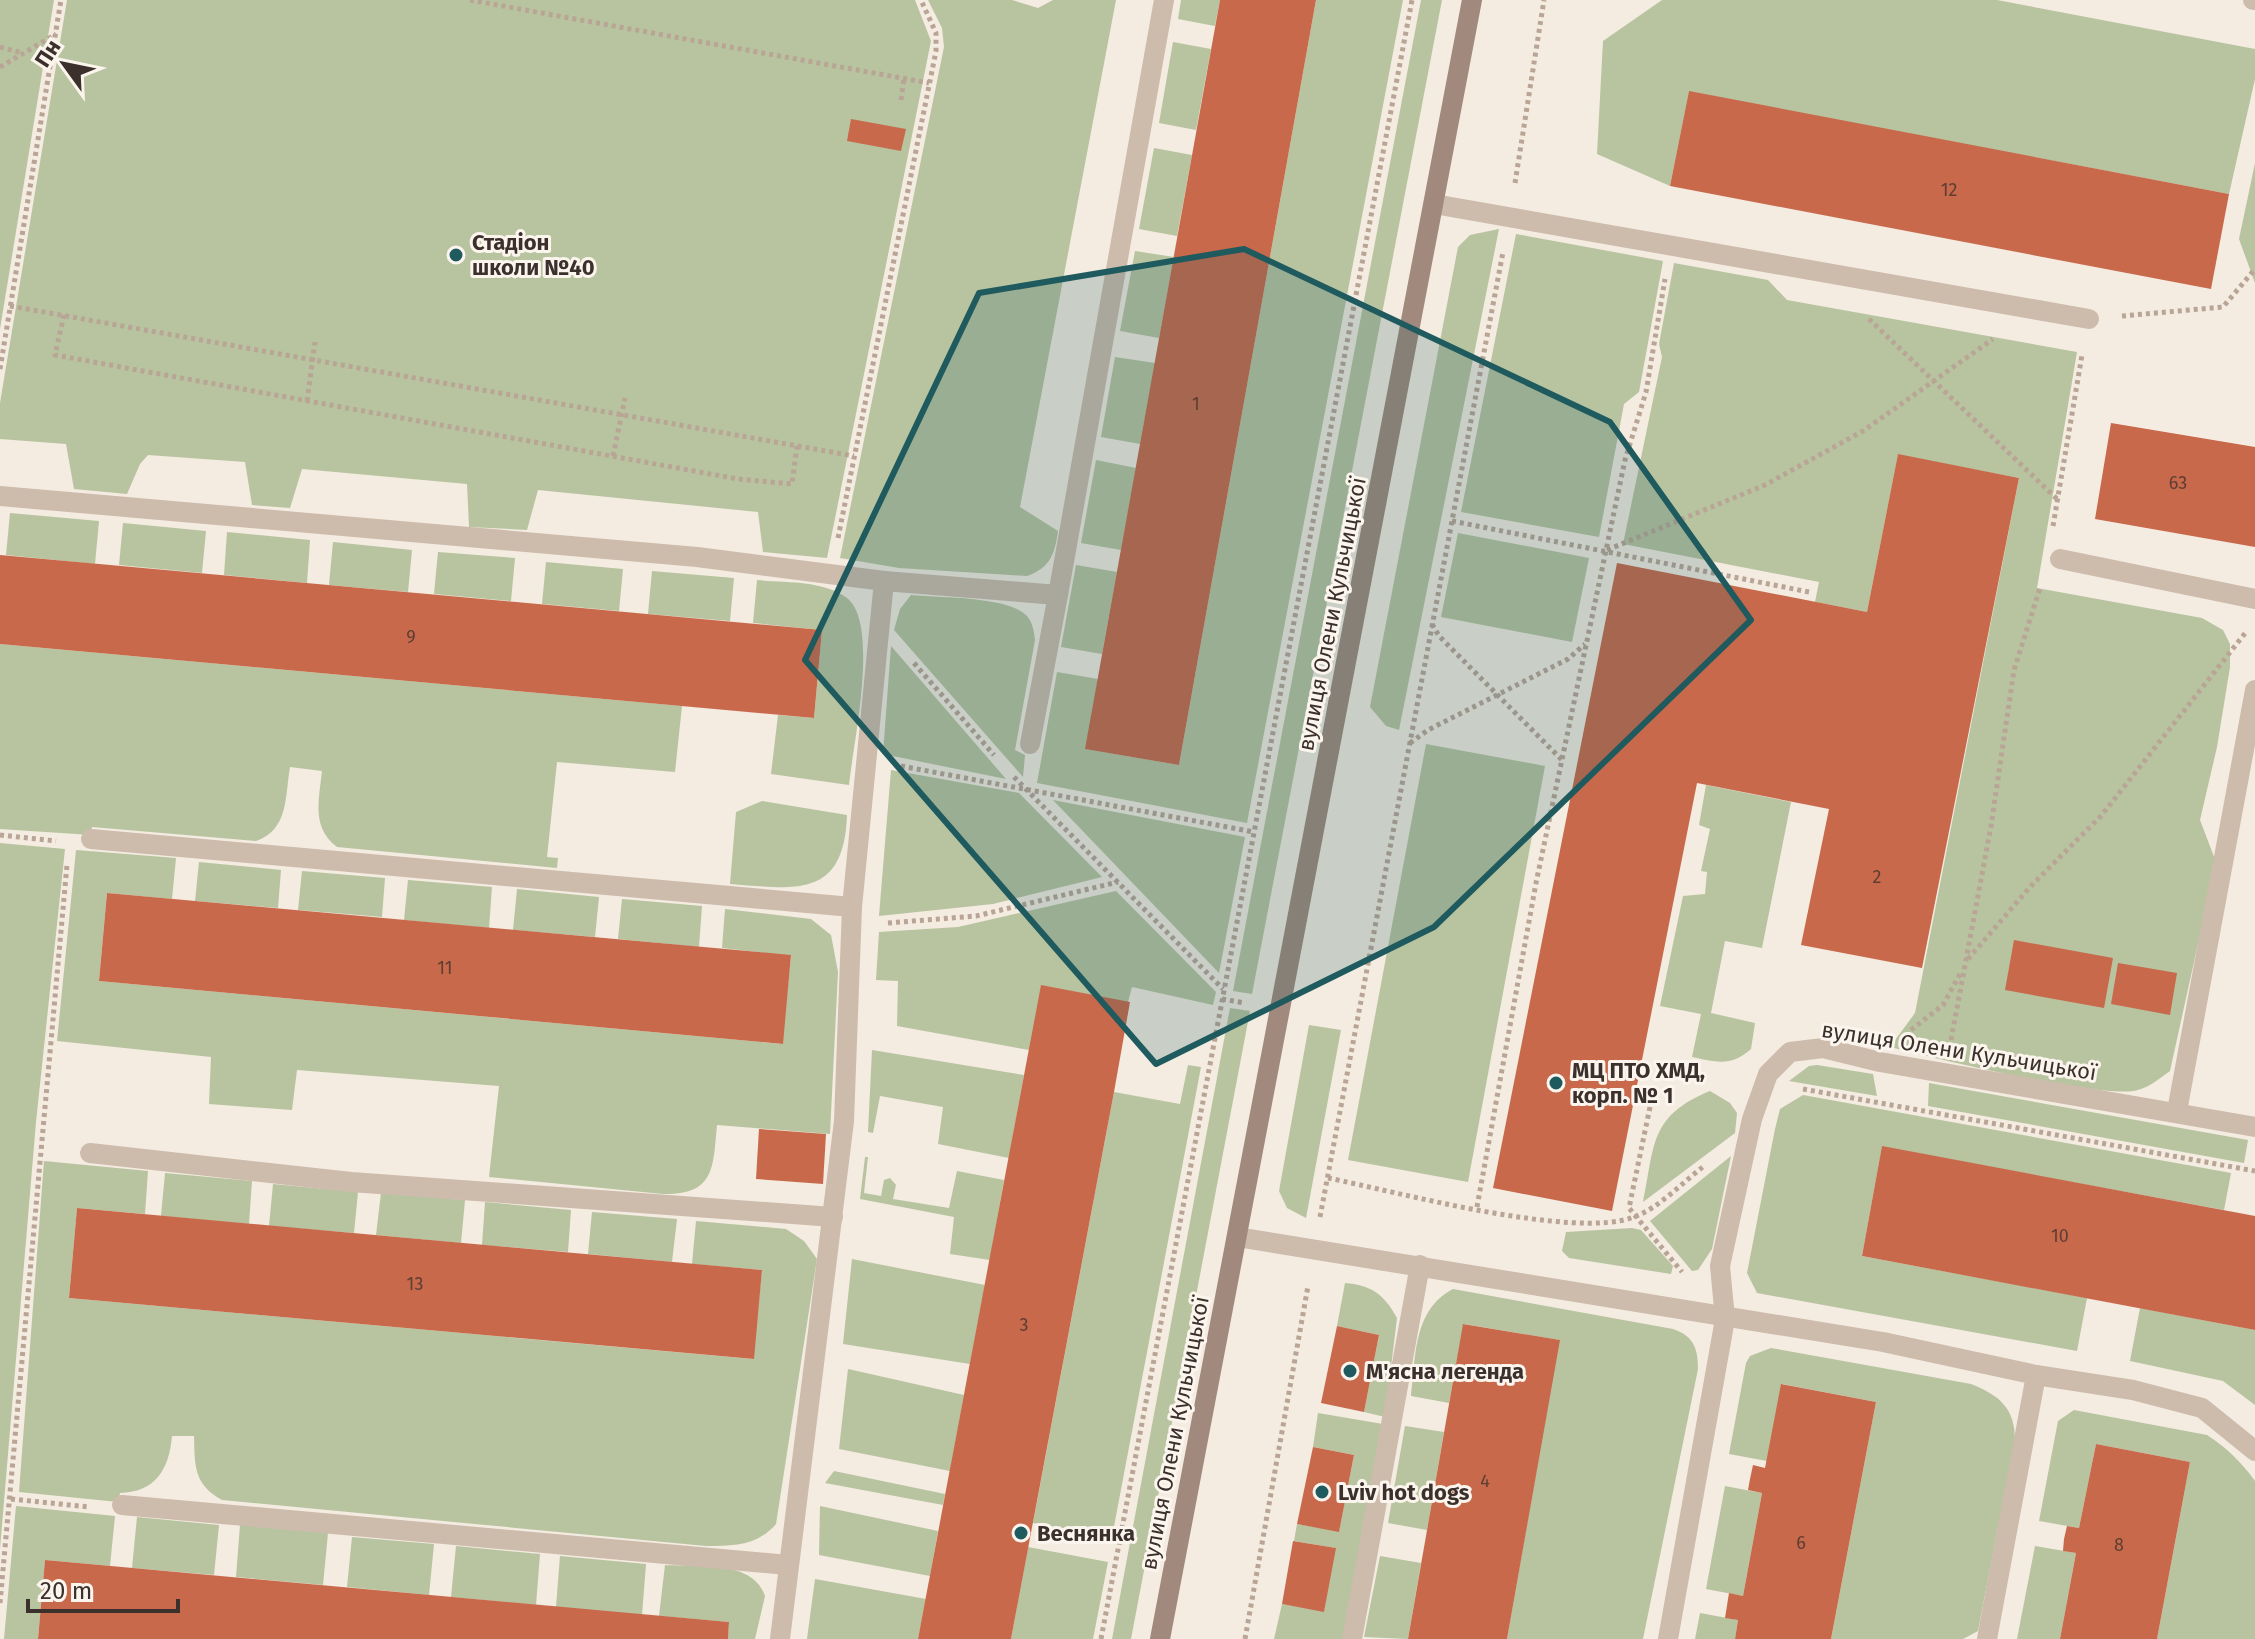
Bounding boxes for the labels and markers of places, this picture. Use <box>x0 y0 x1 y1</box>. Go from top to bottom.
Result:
place label: Стадіон школи №40 <box>472 229 595 281</box>
marker: Стадіон школи №40 <box>447 246 465 264</box>
place label: МЦ ПТО ХМД, корп. № 1 <box>1572 1057 1705 1109</box>
marker: МЦ ПТО ХМД, корп. № 1 <box>1547 1074 1565 1092</box>
place label: М'ясна легенда <box>1366 1358 1524 1385</box>
marker: М'ясна легенда <box>1341 1362 1359 1380</box>
place label: Lviv hot dogs <box>1338 1479 1470 1506</box>
marker: Lviv hot dogs <box>1313 1483 1331 1501</box>
place label: Веснянка <box>1037 1520 1135 1547</box>
marker: Веснянка <box>1012 1524 1030 1542</box>

